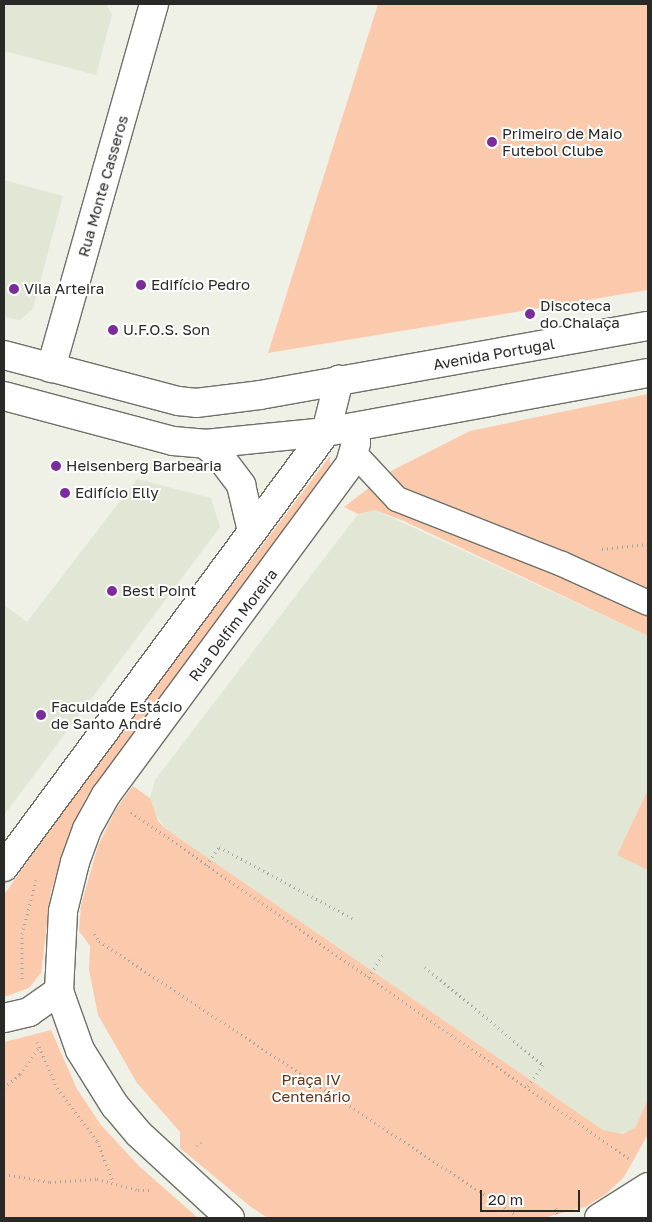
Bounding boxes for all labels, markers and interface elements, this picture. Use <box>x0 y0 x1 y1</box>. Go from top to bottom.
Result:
street label: Rua Monte Casseros <box>74 113 132 259</box>
place label: Primeiro de Maio Futebol Clube <box>502 124 622 159</box>
marker: Primeiro de Maio Futebol Clube <box>486 136 498 148</box>
place label: Edifício Pedro <box>151 276 250 294</box>
marker: Edifício Pedro <box>135 279 147 291</box>
place label: Vila Arteira <box>24 280 104 298</box>
marker: Vila Arteira <box>8 283 20 295</box>
place label: Discoteca do Chalaça <box>540 296 620 331</box>
marker: Discoteca do Chalaça <box>524 308 536 320</box>
place label: U.F.O.S. Son <box>123 321 210 339</box>
marker: U.F.O.S. Son <box>107 324 119 336</box>
street label: Avenida Portugal <box>432 334 556 374</box>
place label: Heisenberg Barbearia <box>66 457 222 475</box>
marker: Heisenberg Barbearia <box>50 460 62 472</box>
place label: Edifício Elly <box>75 484 159 502</box>
marker: Edifício Elly <box>59 487 71 499</box>
street label: Rua Delfim Moreira <box>185 565 281 685</box>
place label: Best Point <box>122 582 196 600</box>
marker: Best Point <box>106 585 118 597</box>
place label: Faculdade Estácio de Santo André <box>51 697 182 732</box>
marker: Faculdade Estácio de Santo André <box>35 709 47 721</box>
park label: Praça IV Centenário <box>271 1070 351 1105</box>
scale bar <box>482 1180 582 1212</box>
text: 20 m <box>488 1190 523 1208</box>

